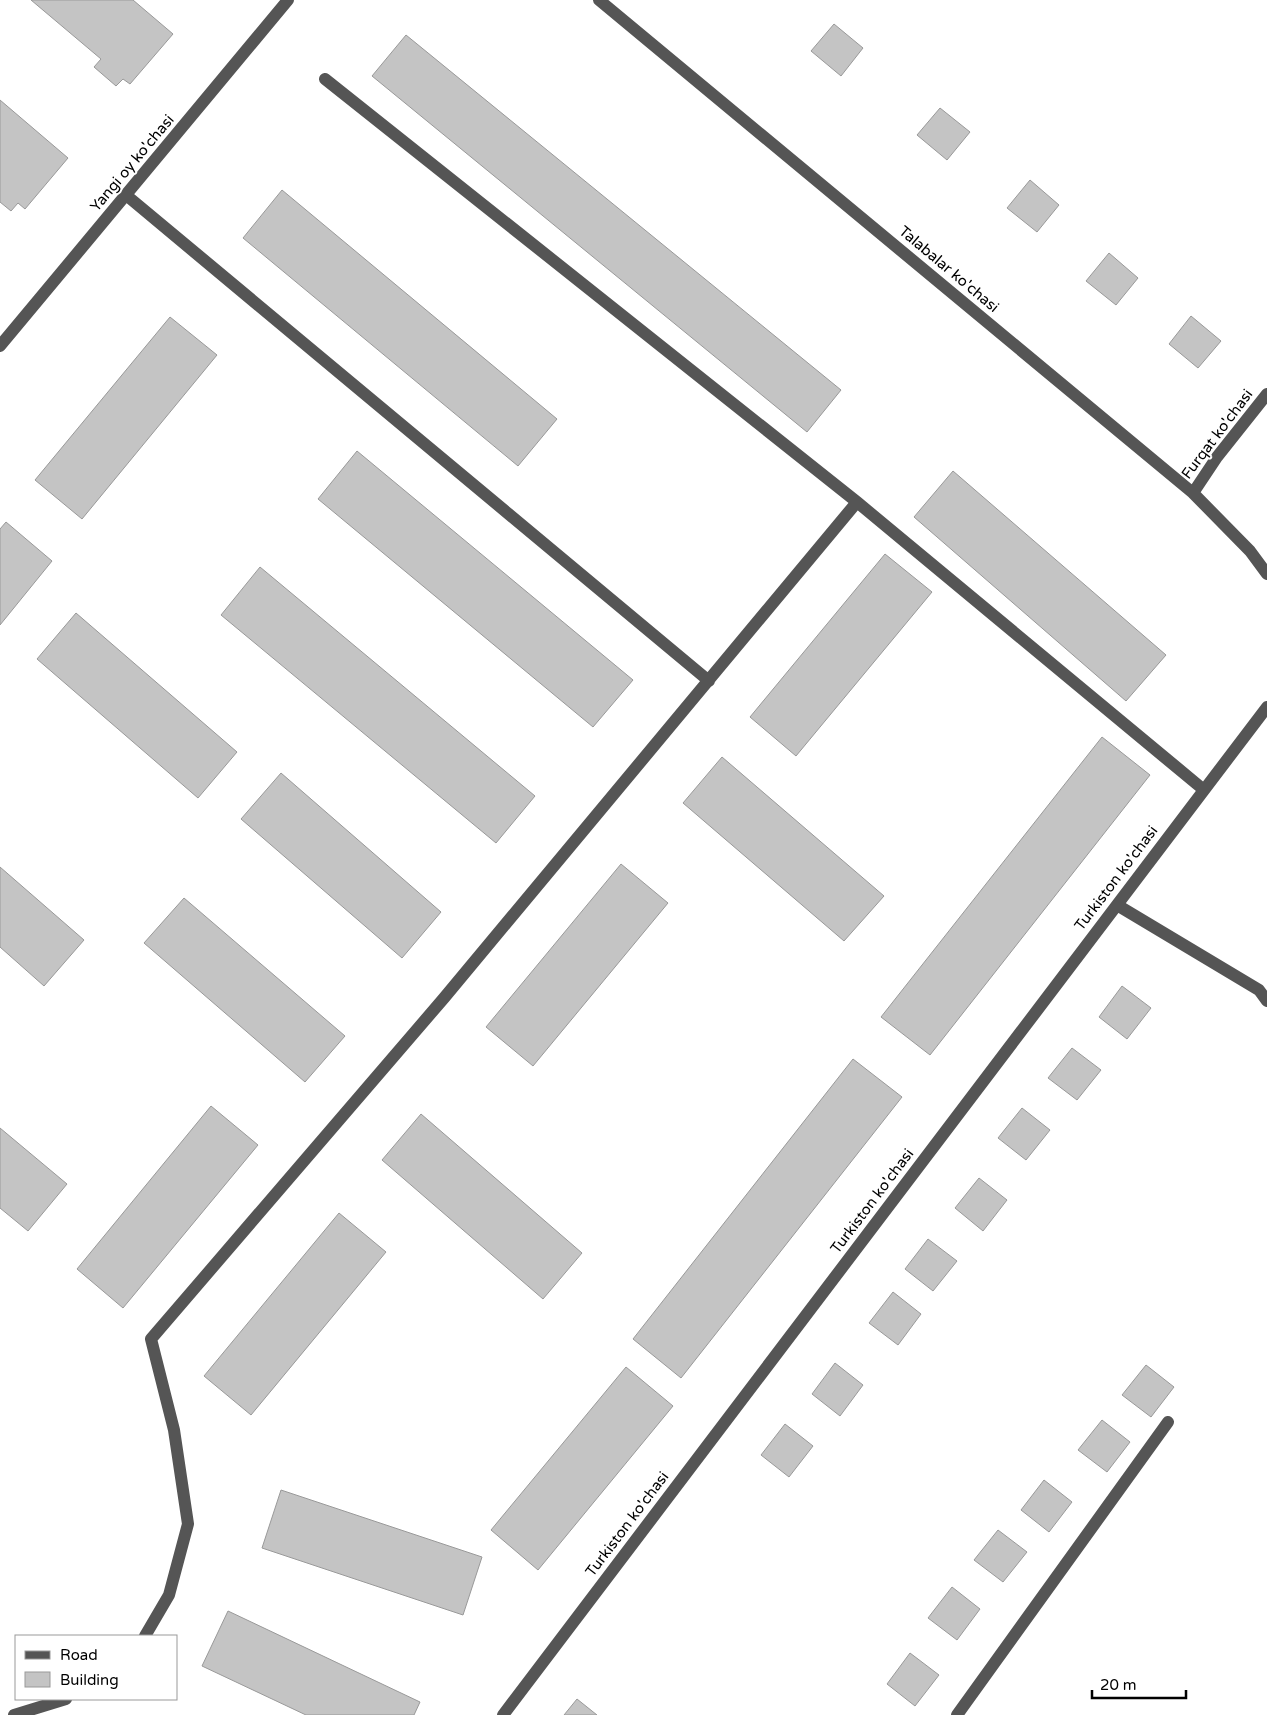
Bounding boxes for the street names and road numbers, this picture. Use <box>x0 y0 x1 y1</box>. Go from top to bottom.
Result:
street label: Yangi oy ko'chasi <box>86 111 178 215</box>
street label: Talabalar ko'chasi <box>895 222 1003 316</box>
street label: Furqat ko'chasi <box>1177 386 1257 482</box>
street label: Turkiston ko'chasi <box>1071 822 1161 934</box>
street label: Turkiston ko'chasi <box>827 1145 917 1257</box>
street label: Turkiston ko'chasi <box>582 1468 672 1580</box>

